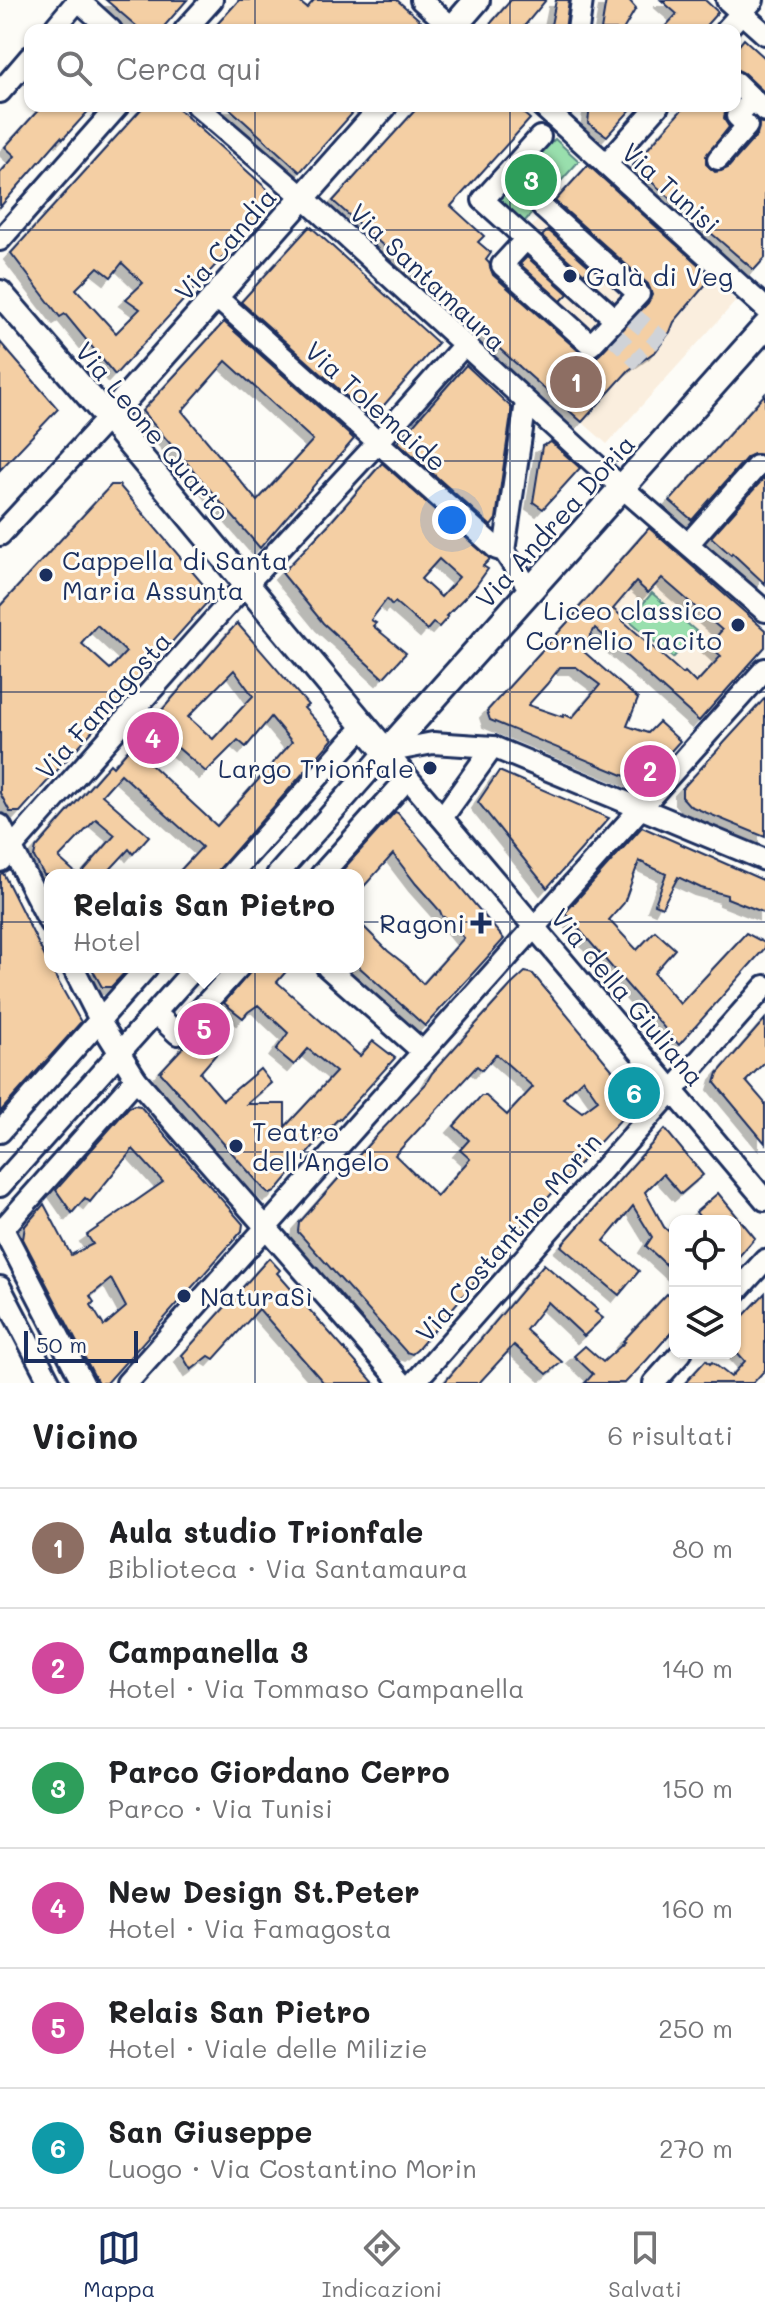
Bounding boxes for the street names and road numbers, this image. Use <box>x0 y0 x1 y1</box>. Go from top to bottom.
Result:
street label: Via Tunisi <box>615 135 727 241</box>
street label: Via Candia <box>167 180 283 308</box>
street label: Via Santamaura <box>342 196 514 358</box>
street label: Via Tolemaide <box>298 333 454 479</box>
street label: Via Leone Quarto <box>68 334 238 528</box>
street label: Via Andrea Doria <box>468 427 642 615</box>
street label: Via Famagosta <box>28 624 178 786</box>
street label: Via della Giuliana <box>544 901 712 1093</box>
street label: Via Costantino Morin <box>408 1125 608 1349</box>

